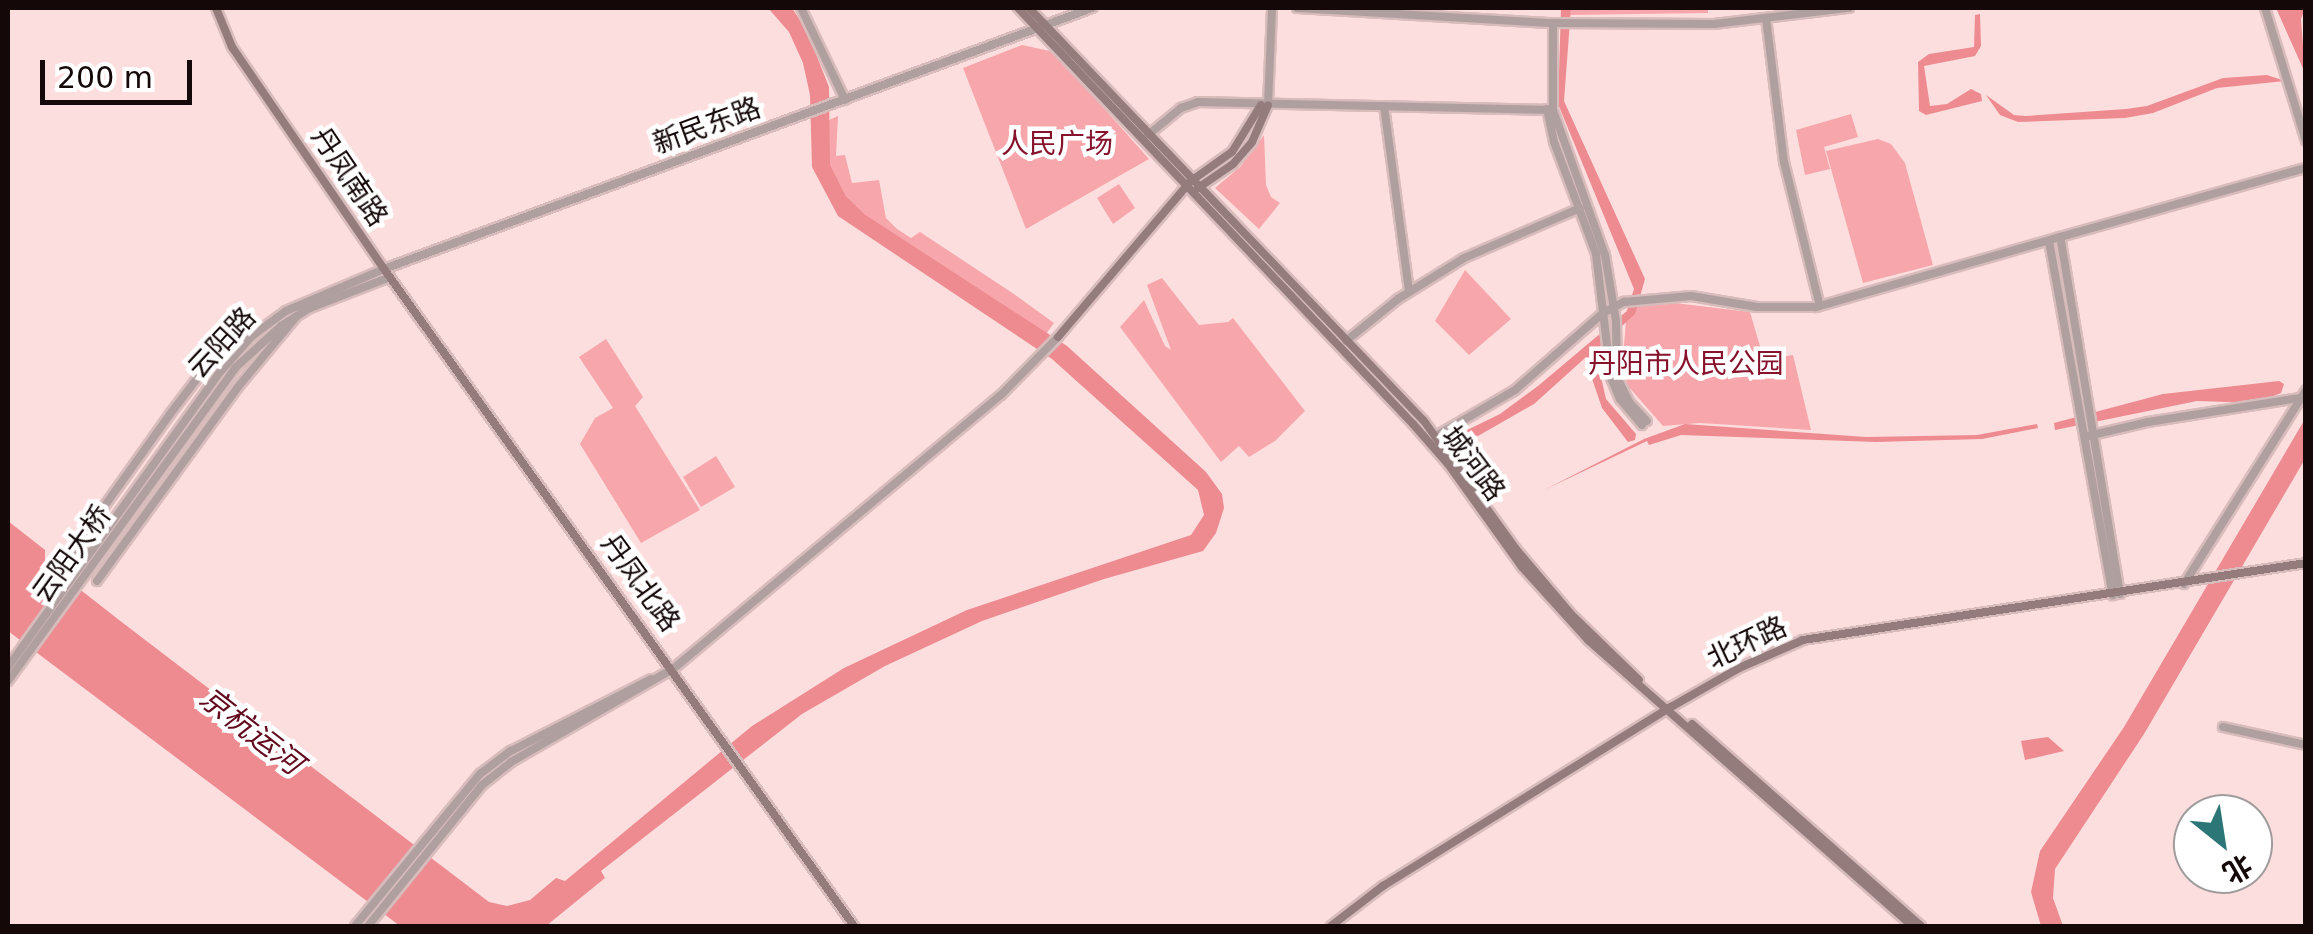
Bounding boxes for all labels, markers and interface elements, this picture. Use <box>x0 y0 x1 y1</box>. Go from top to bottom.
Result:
scale bar <box>45 40 198 102</box>
text: 200 m <box>57 60 153 95</box>
street label: 新民东路 <box>649 91 765 161</box>
street label: 丹凤南路 <box>304 121 394 233</box>
park label: 人民广场 <box>1001 127 1113 161</box>
street label: 云阳路 <box>181 301 263 385</box>
park label: 丹阳市人民公园 <box>1588 347 1784 381</box>
street label: 城河路 <box>1434 420 1512 508</box>
street label: 云阳大桥 <box>25 499 119 609</box>
street label: 丹凤北路 <box>593 528 687 638</box>
street label: 北环路 <box>1702 610 1792 676</box>
water label: 京杭运河 <box>193 680 309 782</box>
north arrow <box>2173 794 2273 894</box>
text: 北 <box>2217 847 2258 890</box>

